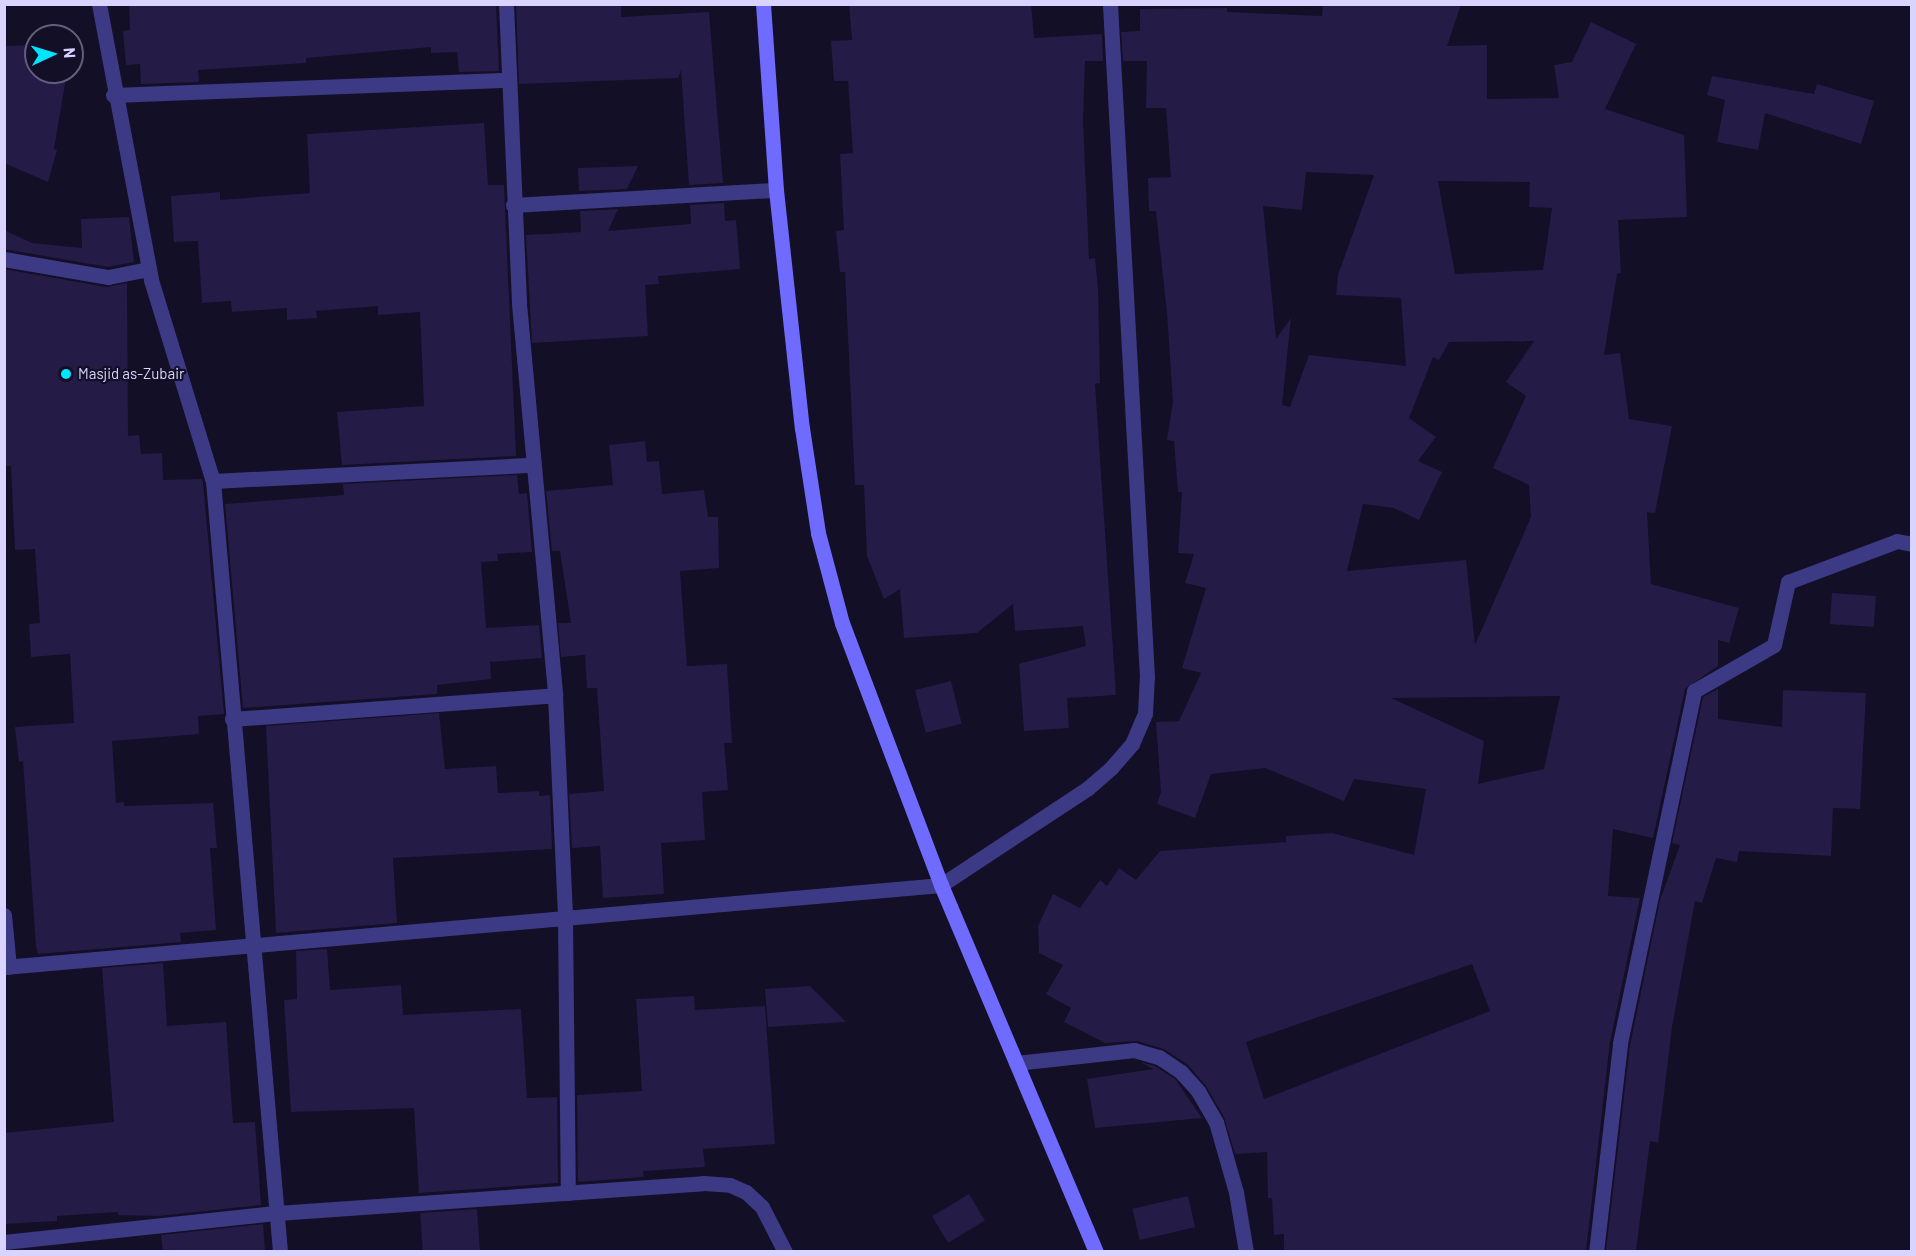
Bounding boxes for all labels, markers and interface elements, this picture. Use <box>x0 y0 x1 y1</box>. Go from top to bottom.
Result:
north arrow <box>24 24 84 84</box>
text: N <box>61 47 80 59</box>
place label: Masjid as-Zubair <box>78 365 184 383</box>
marker: Masjid as-Zubair <box>59 367 73 381</box>

